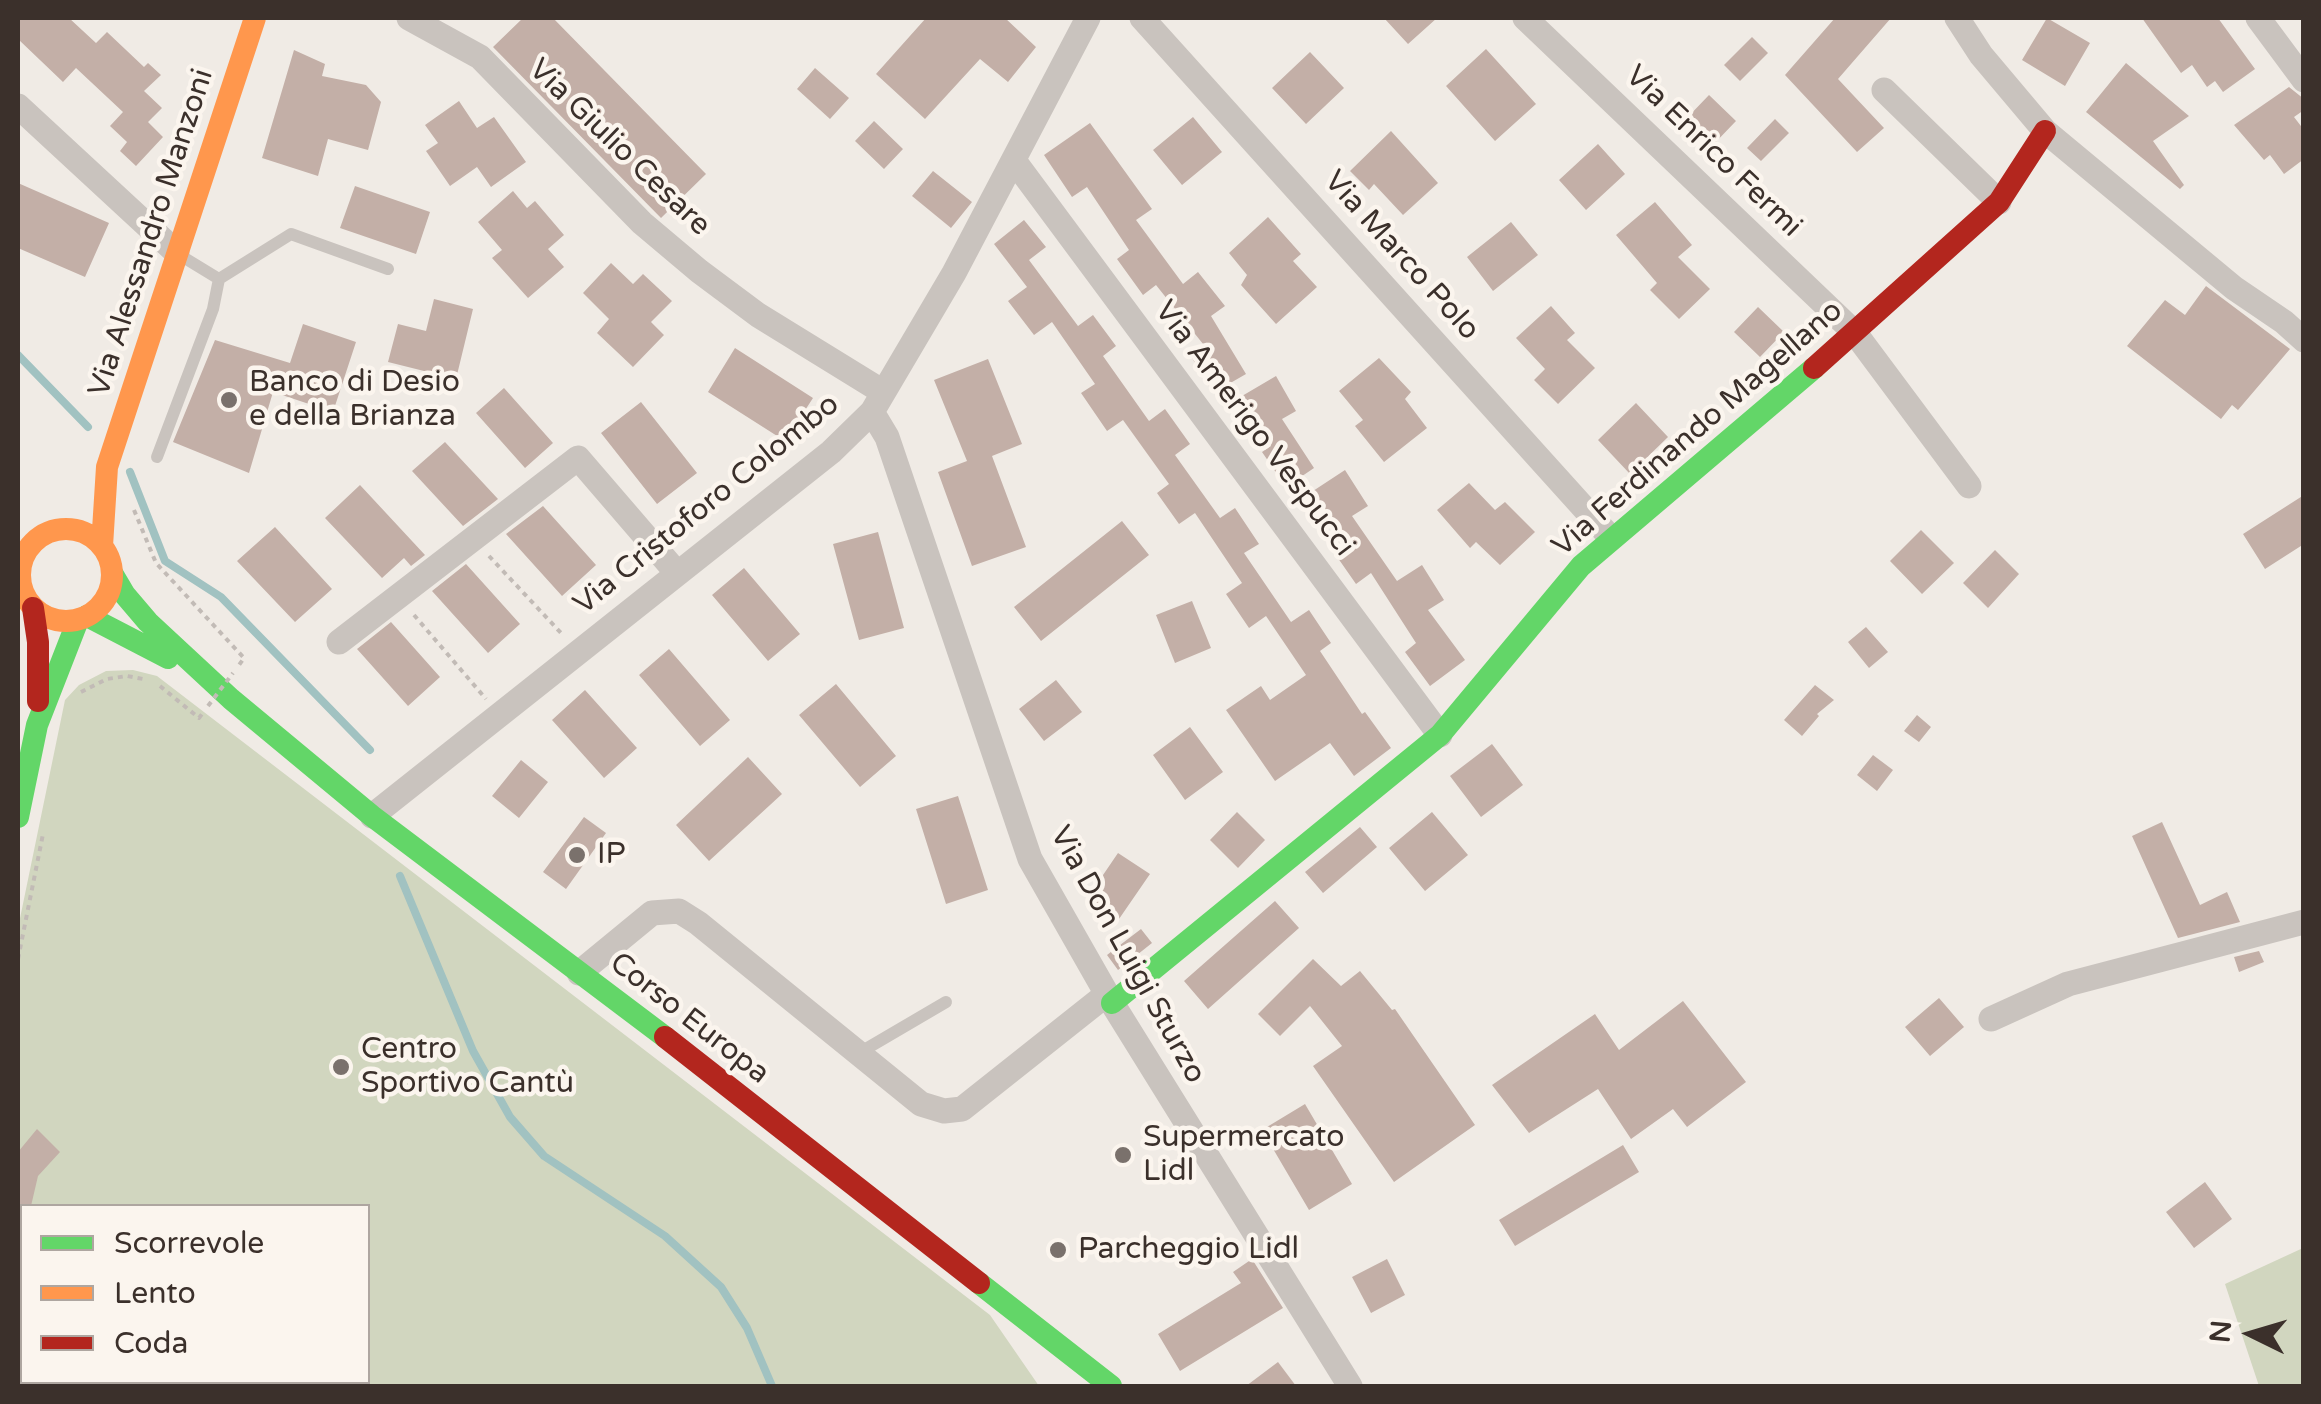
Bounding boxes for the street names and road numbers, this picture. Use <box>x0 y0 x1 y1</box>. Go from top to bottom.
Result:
street label: Via Giulio Cesare <box>521 52 717 244</box>
street label: Via Enrico Fermi <box>1617 59 1809 245</box>
street label: Via Alessandro Manzoni <box>82 65 222 401</box>
street label: Via Marco Polo <box>1316 164 1486 348</box>
street label: Via Ferdinando Magellano <box>1546 293 1850 565</box>
street label: Via Amerigo Vespucci <box>1146 294 1362 564</box>
street label: Via Cristoforo Colombo <box>567 387 847 623</box>
street label: Via Don Luigi Sturzo <box>1041 820 1213 1090</box>
street label: Corso Europa <box>602 946 776 1092</box>

